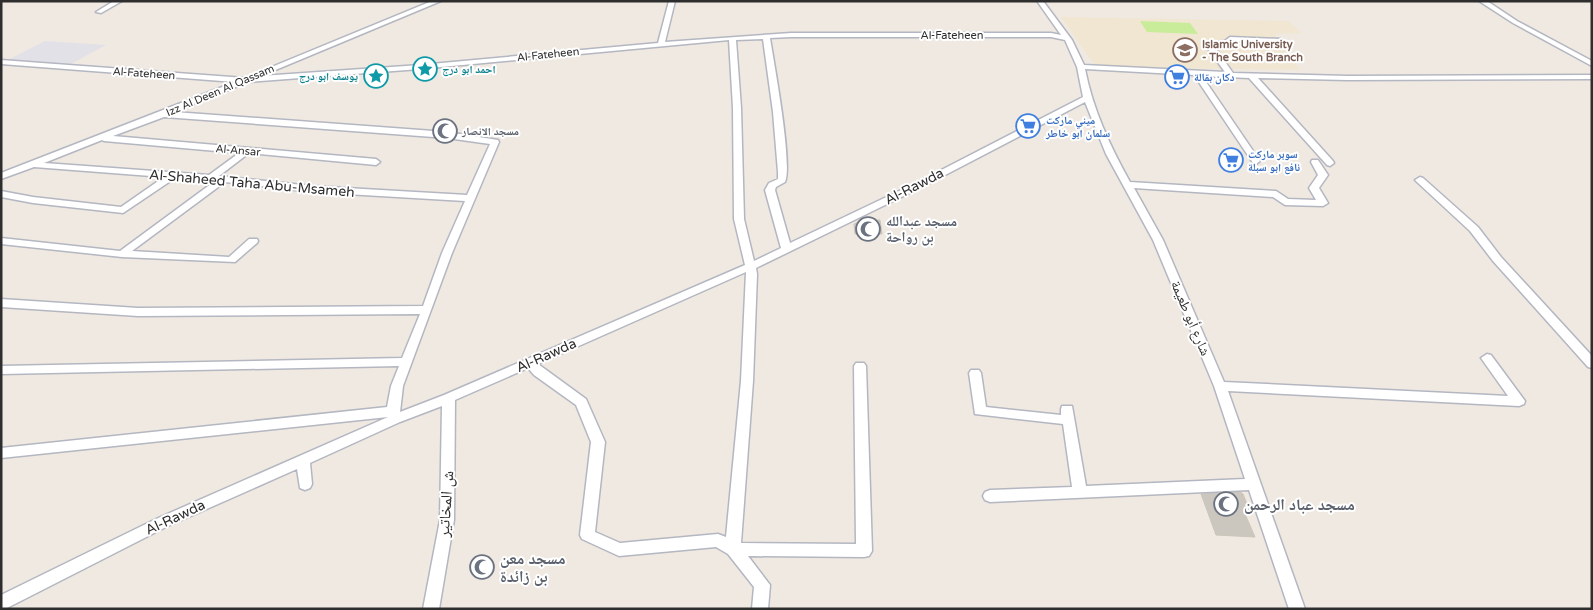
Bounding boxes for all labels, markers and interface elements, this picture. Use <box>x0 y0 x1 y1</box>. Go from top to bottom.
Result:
street label: Al-Fateheen <box>921 29 983 42</box>
school or university icon: Islamic University - The South Branch <box>1172 37 1198 63</box>
place label: Islamic University - The South Branch <box>1202 38 1303 64</box>
street label: Al-Fateheen <box>516 45 580 64</box>
place icon: احمد ابو درج <box>412 56 438 82</box>
street label: Izz Al Deen Al Qassam <box>164 62 276 119</box>
place icon: يوسف ابو درج <box>363 63 389 89</box>
place label: احمد ابو درج <box>442 63 496 77</box>
supermarket icon: دكان بقالة <box>1164 64 1190 90</box>
street label: Al-Fateheen <box>112 65 176 82</box>
place label: يوسف ابو درج <box>299 70 358 84</box>
place label: دكان بقالة <box>1194 71 1235 85</box>
supermarket icon: ميني ماركت سلمان ابو خاطر <box>1015 113 1041 139</box>
place label: ميني ماركت سلمان ابو خاطر <box>1045 114 1111 141</box>
mosque icon: مسجد الانصار <box>432 118 458 144</box>
place label: مسجد الانصار <box>461 125 519 138</box>
street label: Al-Ansar <box>215 142 262 159</box>
supermarket icon: سوبر ماركت نافع ابو سبلة <box>1218 147 1244 173</box>
place label: سوبر ماركت نافع ابو سبلة <box>1248 148 1300 175</box>
street label: Al-Rawda <box>882 164 947 209</box>
street label: Al-Shaheed Taha Abu-Msameh <box>148 166 355 201</box>
place label: مسجد عبدالله بن رواحة <box>886 213 957 246</box>
mosque icon: مسجد عبدالله بن رواحة <box>855 216 881 242</box>
street label: شارع أبو طعيمة <box>1166 278 1214 359</box>
street label: Al-Rawda <box>513 335 579 376</box>
street label: ش المخاتير <box>434 470 458 539</box>
mosque icon: مسجد عباد الرحمن <box>1213 491 1239 517</box>
place label: مسجد عباد الرحمن <box>1244 495 1355 515</box>
street label: Al-Rawda <box>143 496 208 539</box>
place label: مسجد معن بن زائدة <box>500 549 565 587</box>
mosque icon: مسجد معن بن زائدة <box>469 554 495 580</box>

